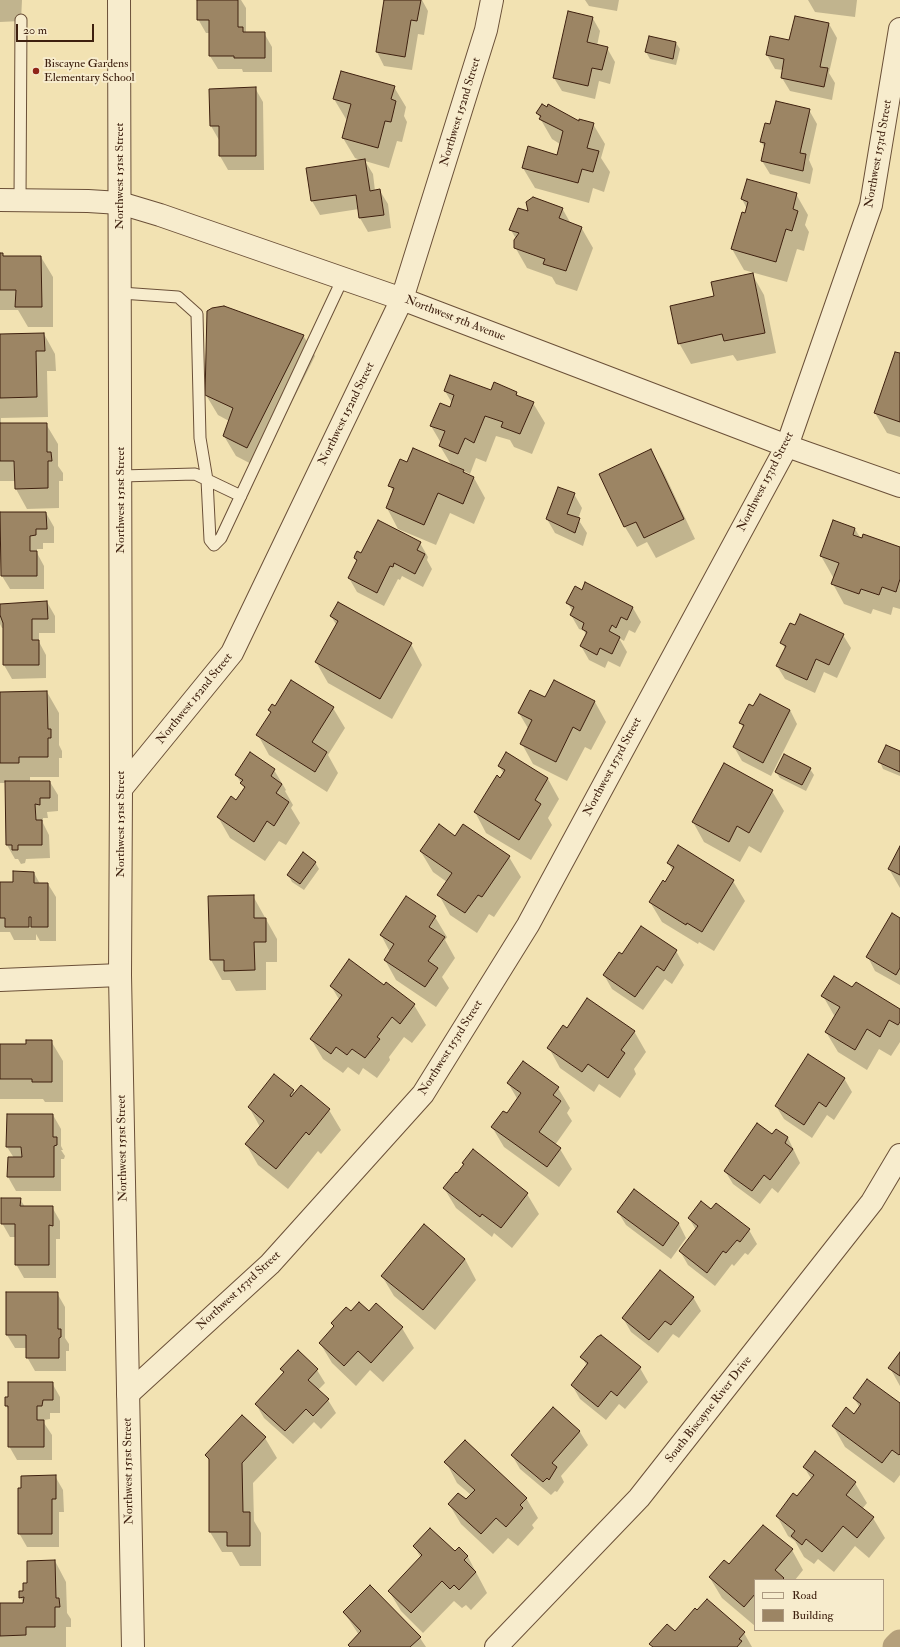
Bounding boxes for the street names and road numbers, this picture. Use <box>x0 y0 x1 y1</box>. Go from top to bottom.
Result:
street label: Northwest 152nd Street <box>438 56 484 168</box>
street label: Northwest 153rd Street <box>862 99 896 209</box>
street label: Northwest 151st Street <box>113 123 127 229</box>
street label: Northwest 5th Avenue <box>403 293 507 345</box>
street label: Northwest 152nd Street <box>316 360 378 468</box>
street label: Northwest 153rd Street <box>735 430 797 534</box>
street label: Northwest 151st Street <box>114 447 128 553</box>
street label: Northwest 152nd Street <box>154 651 236 747</box>
street label: Northwest 153rd Street <box>581 715 645 819</box>
street label: Northwest 151st Street <box>114 771 128 877</box>
street label: Northwest 153rd Street <box>416 998 486 1098</box>
street label: Northwest 151st Street <box>115 1094 131 1202</box>
street label: Northwest 153rd Street <box>194 1248 284 1334</box>
street label: South Biscayne River Drive <box>663 1354 755 1466</box>
street label: Northwest 151st Street <box>121 1417 137 1525</box>

